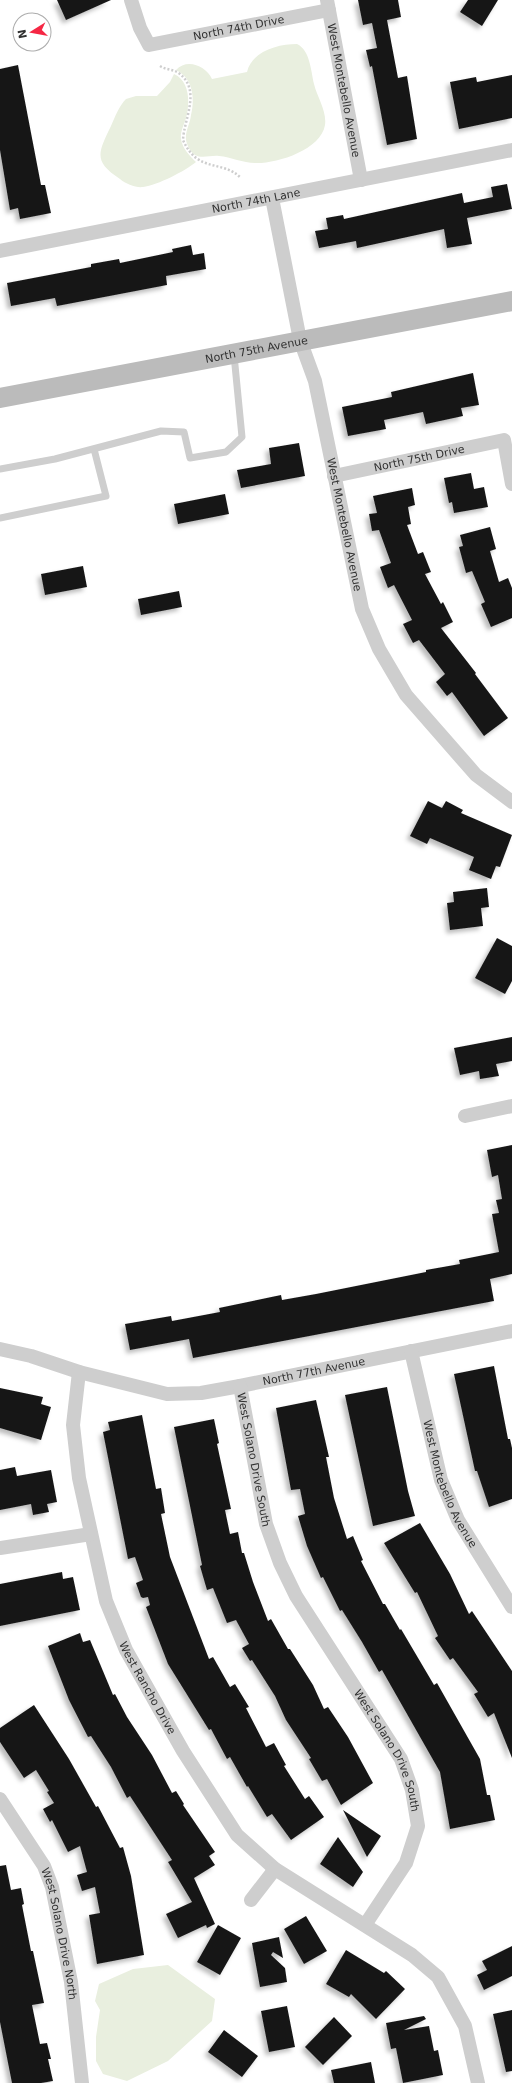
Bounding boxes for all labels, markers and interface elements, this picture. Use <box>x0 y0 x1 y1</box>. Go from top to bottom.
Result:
north arrow <box>12 12 52 52</box>
street label: North 74th Drive <box>192 12 286 43</box>
street label: West Montebello Avenue <box>325 22 363 159</box>
text: N <box>15 28 30 40</box>
street label: North 74th Lane <box>211 185 302 216</box>
street label: North 75th Avenue <box>204 333 309 365</box>
street label: North 75th Drive <box>373 442 466 474</box>
street label: West Montebello Avenue <box>325 457 365 593</box>
street label: North 77th Avenue <box>261 1354 366 1388</box>
street label: West Solano Drive South <box>235 1392 273 1528</box>
street label: West Montebello Avenue <box>421 1419 480 1550</box>
street label: West Rancho Drive <box>117 1639 179 1737</box>
street label: West Solano Drive South <box>351 1687 422 1813</box>
street label: West Solano Drive North <box>39 1866 79 2001</box>

